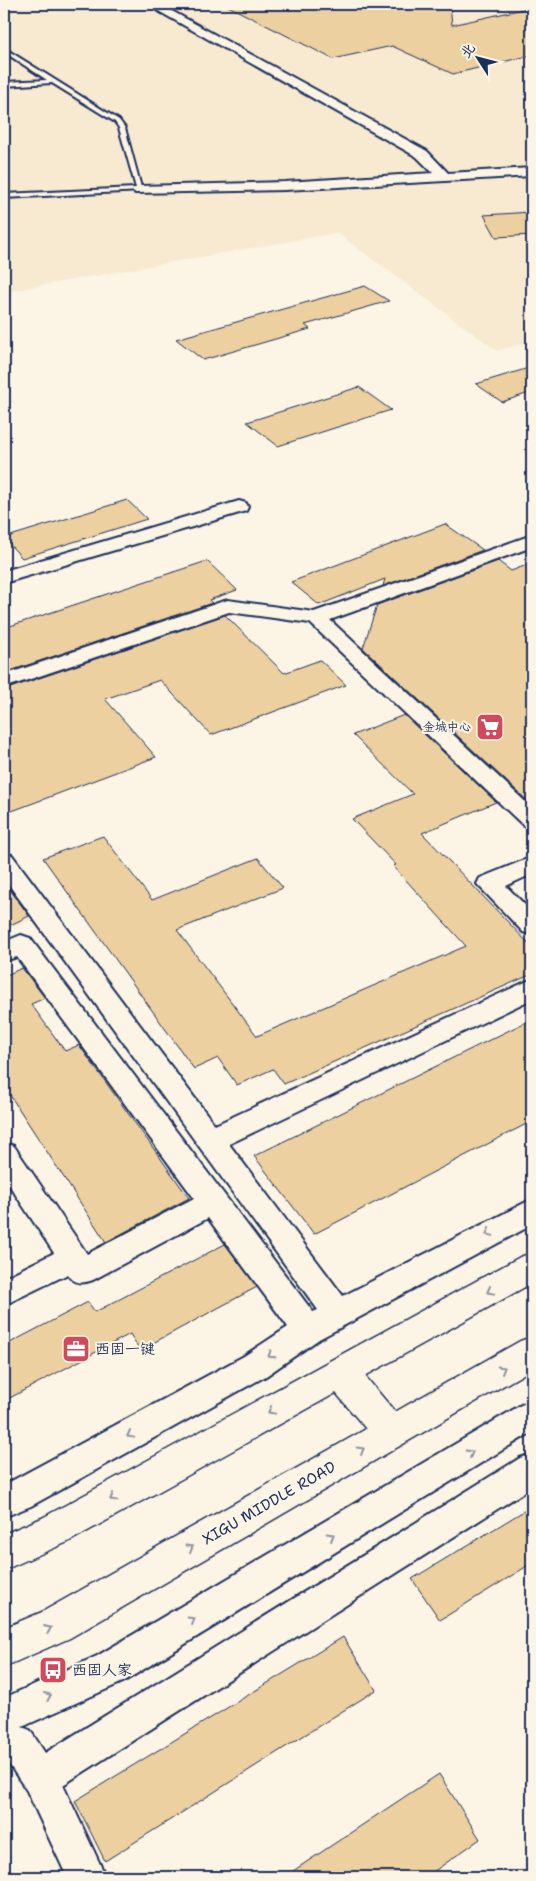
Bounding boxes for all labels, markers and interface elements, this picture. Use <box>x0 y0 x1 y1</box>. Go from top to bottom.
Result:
north arrow <box>454 32 504 82</box>
text: 北 <box>456 39 479 61</box>
supermarket icon: 金城中心 <box>475 712 505 742</box>
place label: 金城中心 <box>423 719 471 735</box>
one-way arrow <box>486 1227 495 1237</box>
one-way arrow <box>486 1285 495 1295</box>
office icon: 西固一键 <box>61 1334 91 1364</box>
place label: 西固一键 <box>95 1339 155 1359</box>
one-way arrow <box>267 1349 277 1358</box>
one-way arrow <box>496 1365 505 1375</box>
one-way arrow <box>267 1405 276 1415</box>
one-way arrow <box>126 1429 135 1439</box>
one-way arrow <box>356 1446 365 1456</box>
one-way arrow <box>465 1449 474 1459</box>
street label: XIGU MIDDLE ROAD <box>199 1457 339 1549</box>
one-way arrow <box>109 1492 118 1502</box>
one-way arrow <box>325 1533 334 1543</box>
one-way arrow <box>184 1545 193 1555</box>
one-way arrow <box>186 1616 195 1626</box>
one-way arrow <box>44 1624 52 1634</box>
bus stop icon: 西固人家 <box>38 1655 68 1685</box>
place label: 西固人家 <box>72 1660 132 1680</box>
one-way arrow <box>43 1692 52 1703</box>

